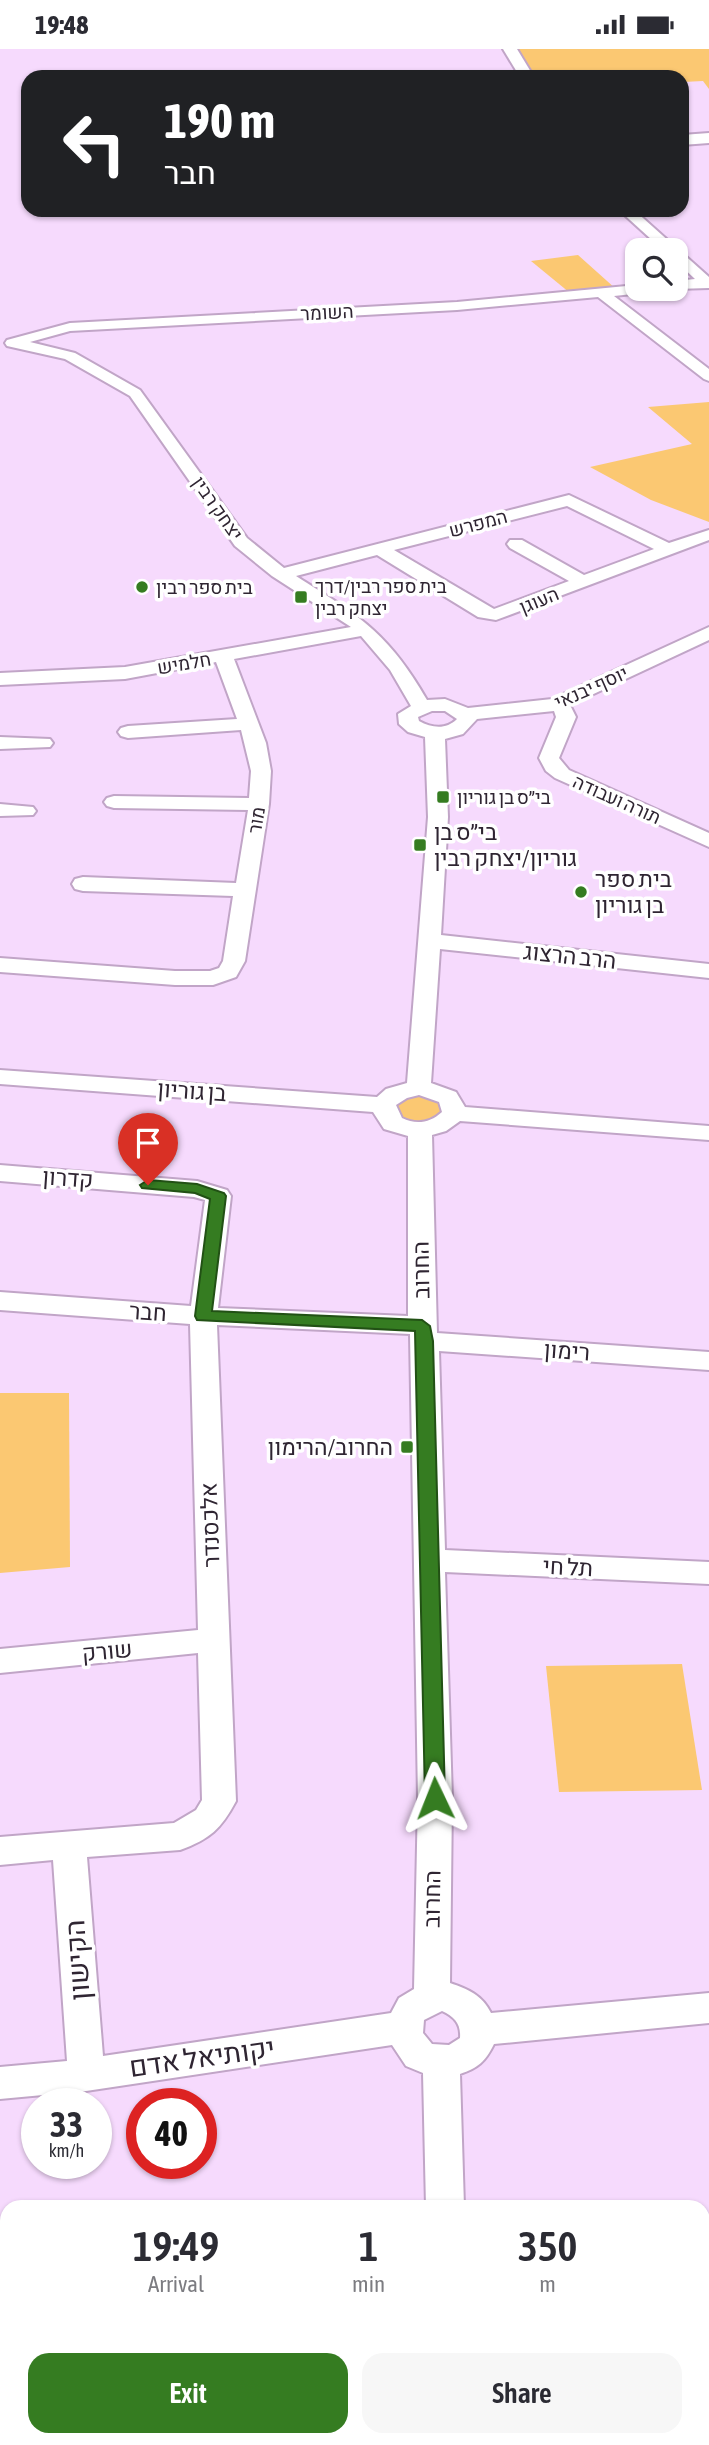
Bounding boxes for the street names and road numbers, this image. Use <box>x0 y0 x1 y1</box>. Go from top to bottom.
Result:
street label: השומר <box>300 300 354 324</box>
street label: יצחק רבין <box>188 472 248 544</box>
street label: המפרש <box>446 505 510 541</box>
street label: העוגן <box>516 582 562 618</box>
street label: חלמיש <box>155 647 213 679</box>
street label: יוסף יבנאי <box>551 661 631 713</box>
street label: תורה ועבודה <box>570 770 664 828</box>
street label: מור <box>243 805 269 835</box>
street label: הרב הרצוג <box>522 938 618 974</box>
street label: בן גוריון <box>157 1076 227 1106</box>
street label: קדרון <box>42 1163 94 1193</box>
street label: החרוב <box>407 1241 435 1299</box>
street label: חבר <box>128 1298 168 1326</box>
street label: רימון <box>543 1336 591 1366</box>
street label: אלכסנדר <box>196 1482 224 1568</box>
street label: תל חי <box>542 1553 594 1581</box>
street label: שורק <box>81 1636 133 1666</box>
street label: החרוב <box>418 1870 446 1928</box>
street label: הקישון <box>58 1919 96 2001</box>
street label: יקותיאל אדם <box>127 2031 277 2083</box>

